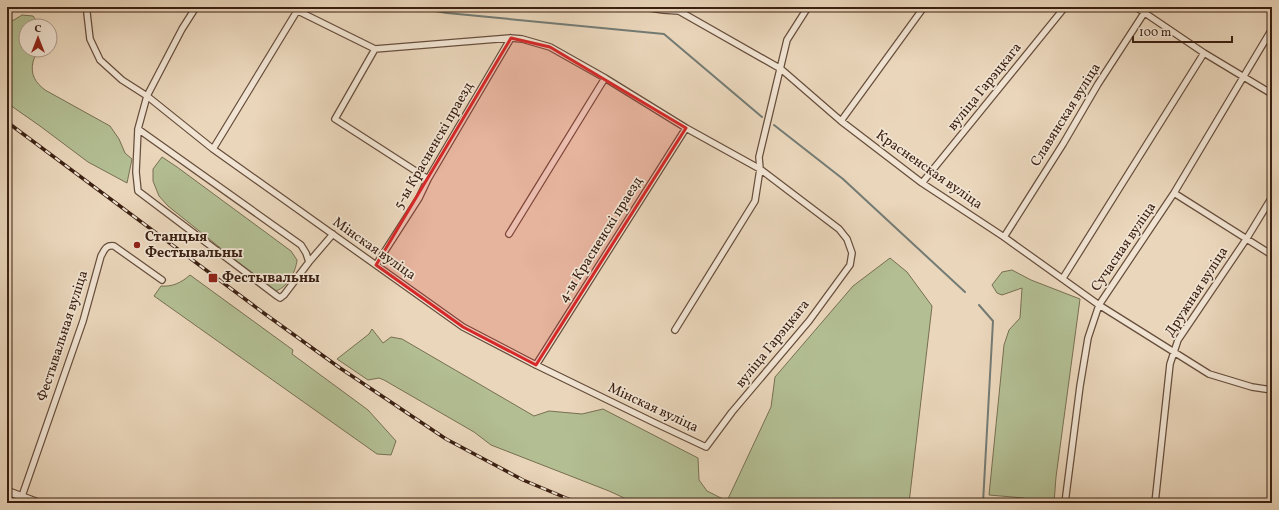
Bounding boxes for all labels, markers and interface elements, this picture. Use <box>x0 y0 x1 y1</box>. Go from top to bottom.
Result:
north arrow <box>18 18 58 58</box>
scale bar <box>1133 18 1232 44</box>
text: С <box>34 22 42 37</box>
text: 100 m <box>1139 25 1172 41</box>
street label: вуліца Гарэцкага <box>944 39 1026 135</box>
street label: Славянская вуліца <box>1027 60 1105 170</box>
street label: 5-ы Красненскі праезд <box>390 79 478 213</box>
street label: Красненская вуліца <box>872 126 986 214</box>
street label: 4-ы Красненскі праезд <box>554 173 648 307</box>
street label: Сучасная вуліца <box>1087 199 1161 295</box>
street label: Мінская вуліца <box>329 213 420 285</box>
place label: Станцыя Фестывальны <box>145 228 243 263</box>
marker: Станцыя Фестывальны <box>132 240 142 250</box>
street label: Дружная вуліца <box>1161 243 1233 341</box>
street label: Фестывальная вуліца <box>33 268 93 404</box>
place label: Фестывальны <box>222 269 320 288</box>
marker: Фестывальны <box>207 272 219 284</box>
street label: вуліца Гарэцкага <box>732 296 814 392</box>
street label: Мінская вуліца <box>605 379 701 437</box>

